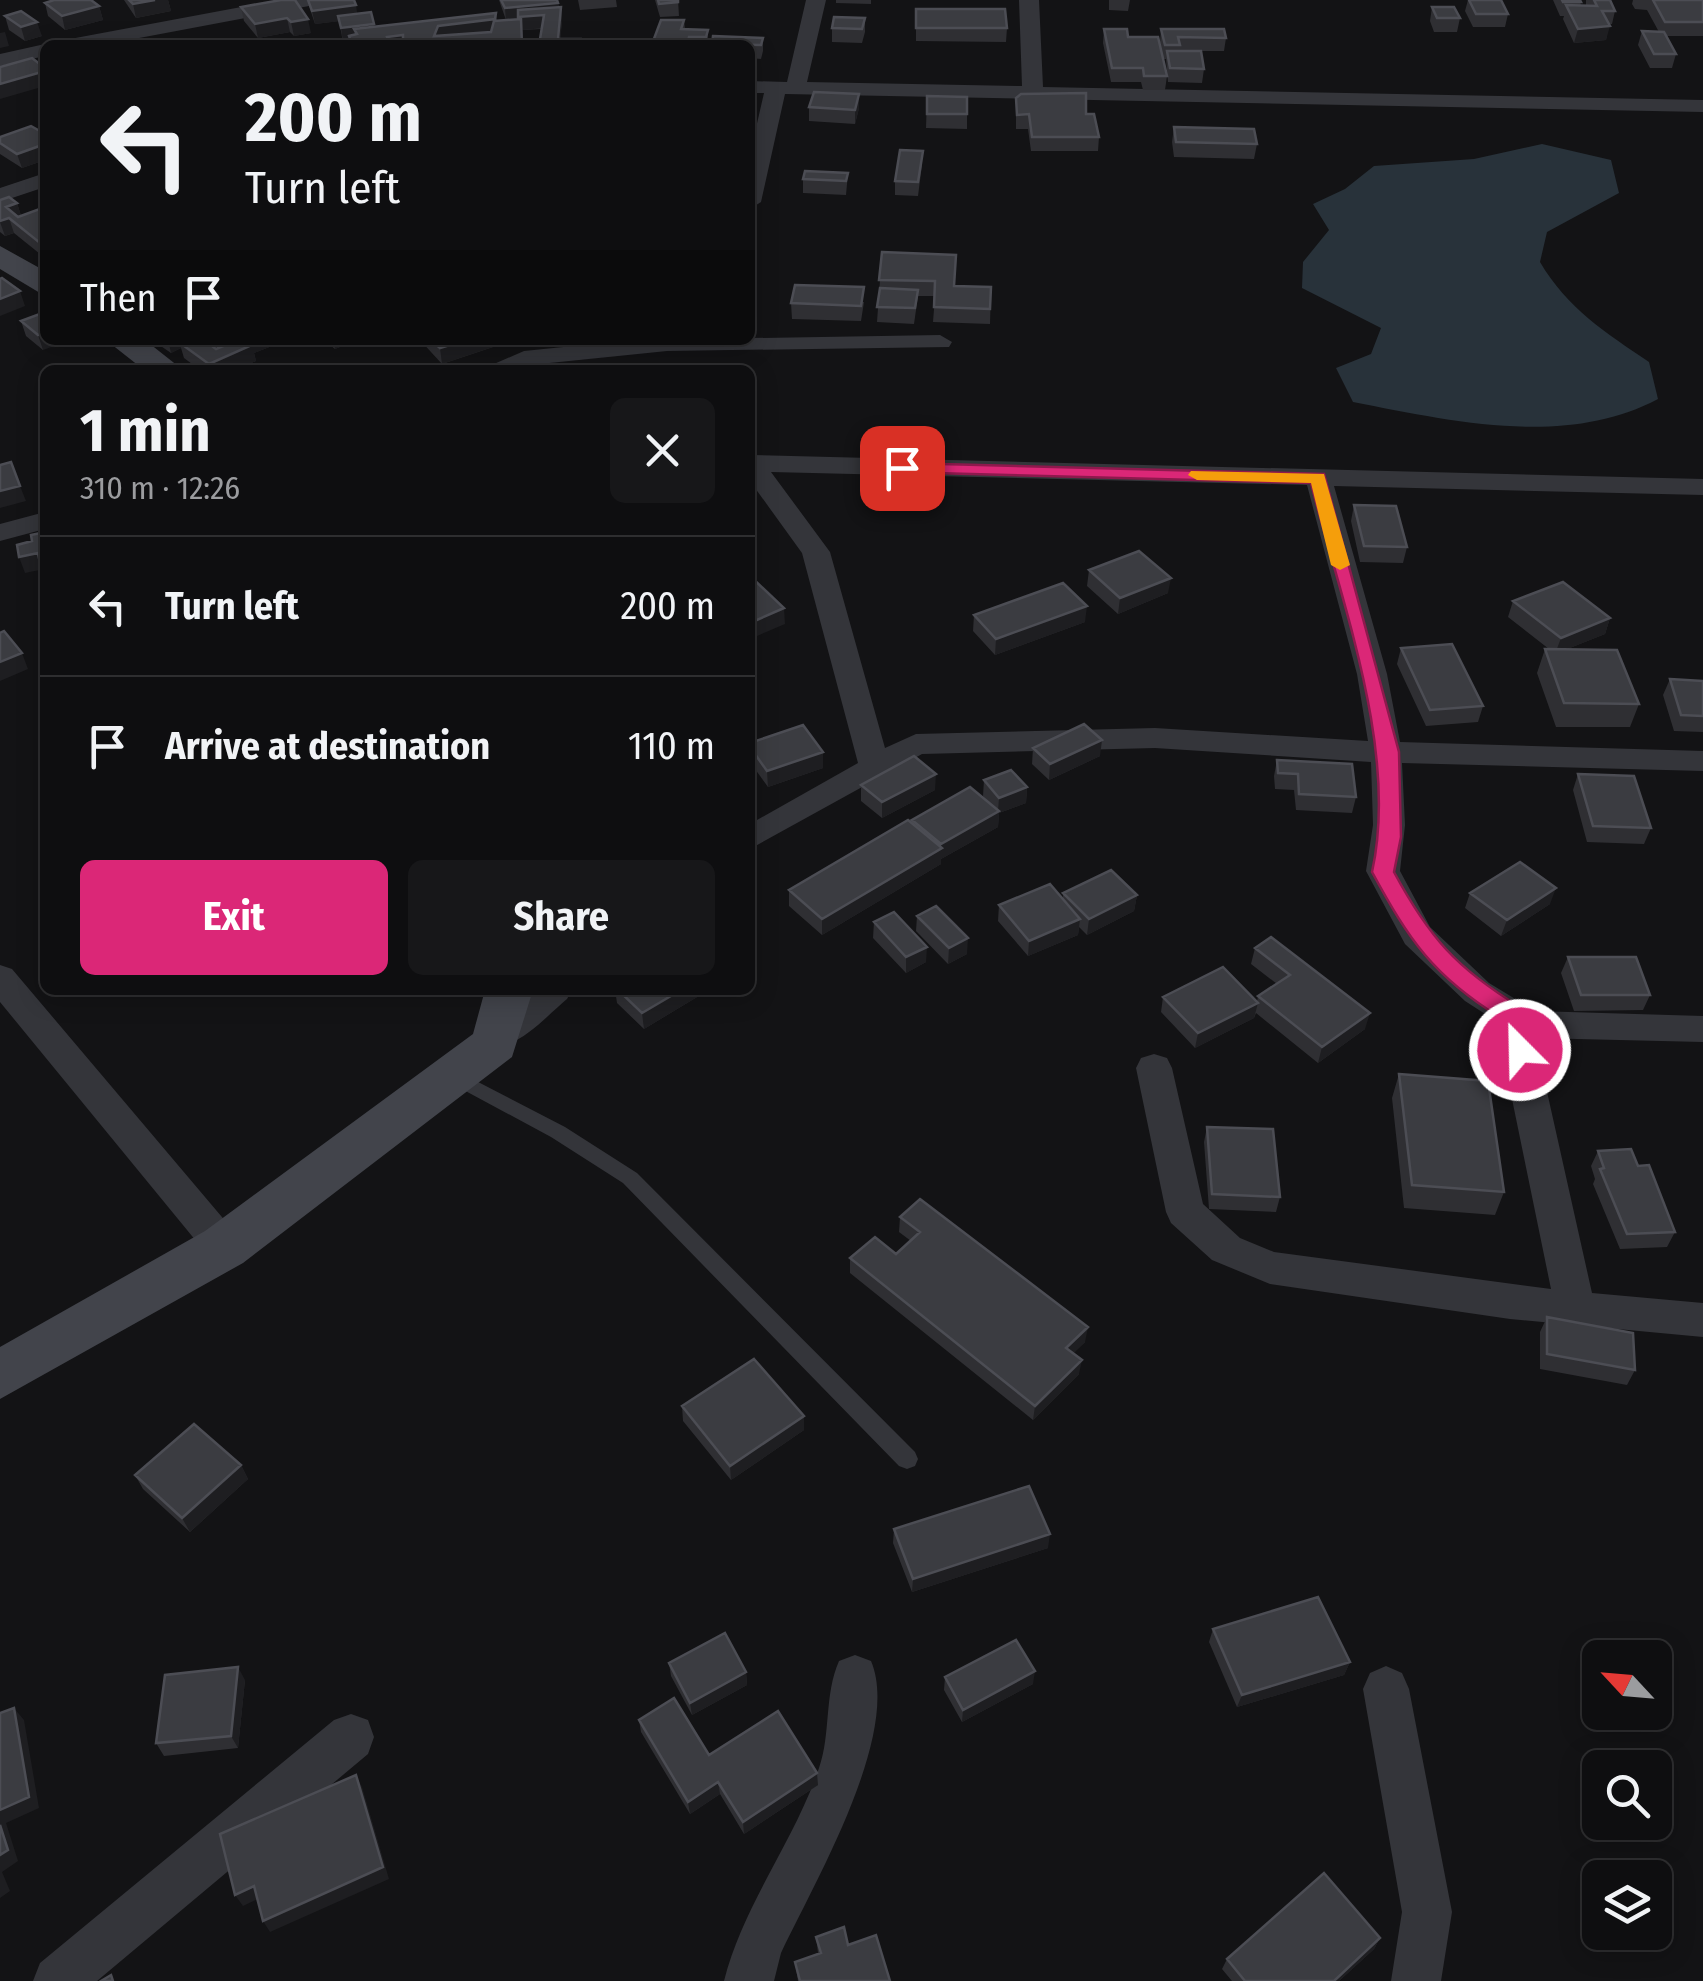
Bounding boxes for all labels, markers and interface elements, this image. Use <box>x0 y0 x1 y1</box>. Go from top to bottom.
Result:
text: 200 m <box>245 76 422 160</box>
icon: left <box>80 80 210 210</box>
text: Turn left <box>245 161 400 215</box>
icon: arrive <box>176 270 231 325</box>
text: Then <box>80 275 156 321</box>
text: 1 min <box>80 395 211 467</box>
button: close <box>610 398 715 503</box>
pin <box>860 426 945 511</box>
icon: arrive <box>875 441 930 496</box>
text: 310 m · 12:26 <box>80 469 240 507</box>
icon: left <box>80 579 135 634</box>
text: Turn left <box>165 583 299 629</box>
text: 200 m <box>620 583 715 629</box>
icon: arrive <box>80 719 135 774</box>
text: Arrive at destination <box>165 723 490 769</box>
text: 110 m <box>628 723 715 769</box>
button: Exit <box>80 860 388 975</box>
button: Share <box>408 860 715 975</box>
position arrow <box>1468 998 1572 1102</box>
north arrow <box>1582 1640 1672 1730</box>
map controls <box>1582 1640 1672 1950</box>
button: search <box>1582 1750 1672 1840</box>
button: layers <box>1582 1860 1672 1950</box>

